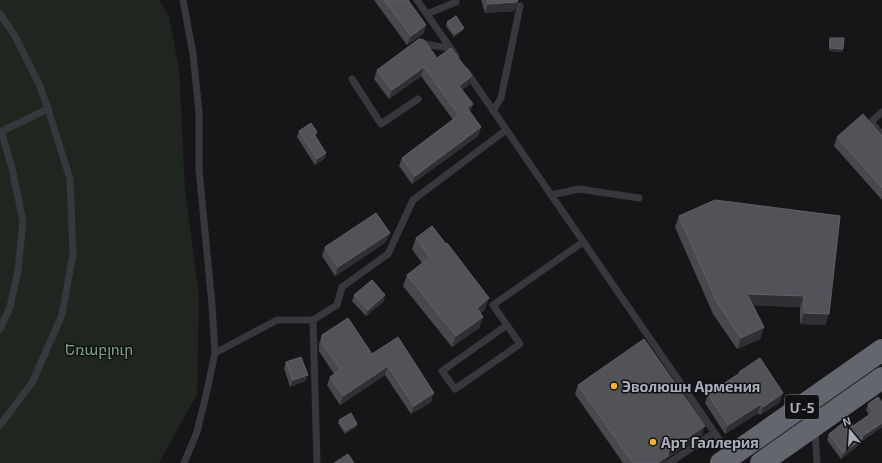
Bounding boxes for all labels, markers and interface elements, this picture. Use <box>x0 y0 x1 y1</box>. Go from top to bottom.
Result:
park label: Եռաբլուր <box>65 340 133 359</box>
place label: Эволюшн Армения <box>622 377 760 395</box>
marker: Эволюшн Армения <box>609 381 619 391</box>
road number: Մ-5 <box>785 395 819 419</box>
north arrow <box>830 411 870 451</box>
text: N <box>841 414 853 428</box>
place label: Арт Галлерия <box>661 433 759 451</box>
marker: Арт Галлерия <box>648 437 658 447</box>

